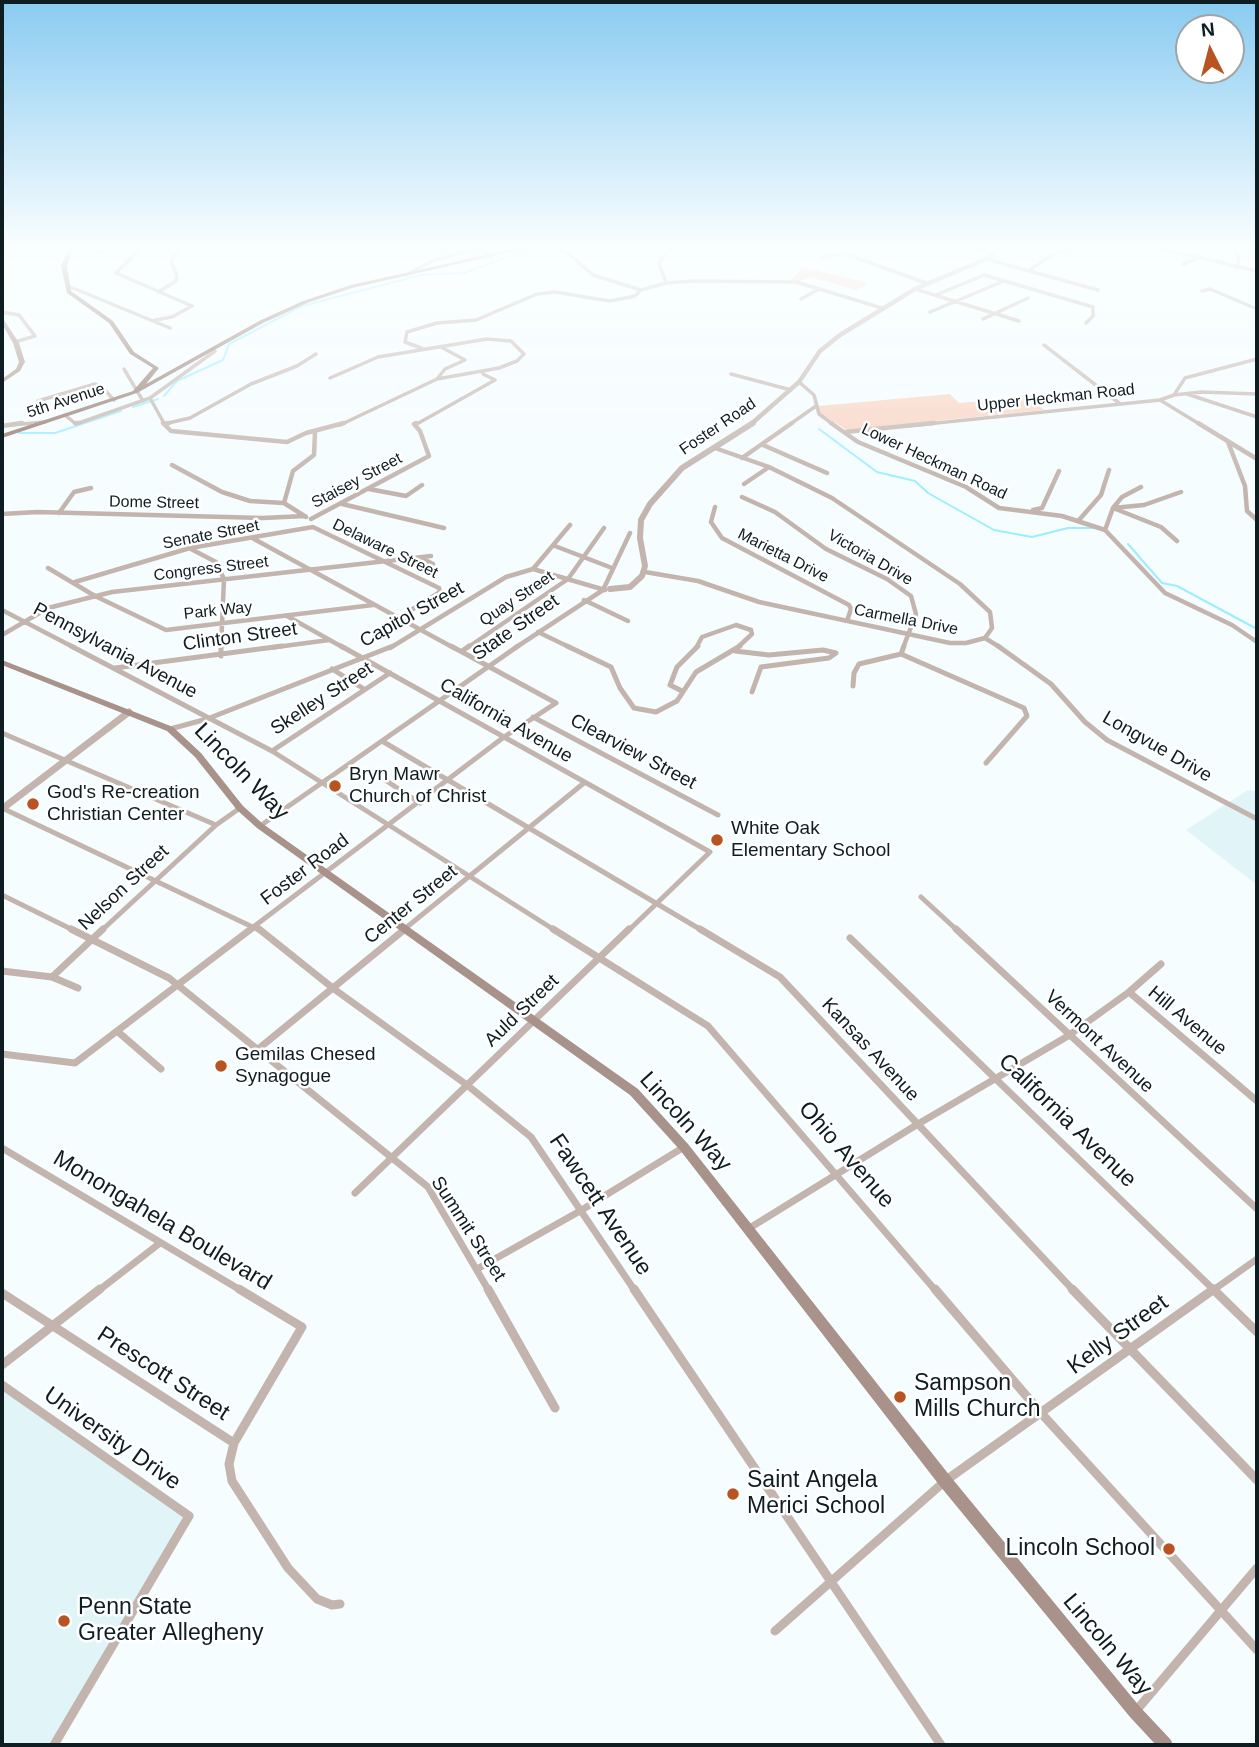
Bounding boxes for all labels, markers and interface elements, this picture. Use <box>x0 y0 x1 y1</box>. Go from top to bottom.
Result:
north arrow <box>1175 14 1245 84</box>
text: N <box>1200 18 1216 41</box>
street label: 5th Avenue <box>25 379 107 423</box>
street label: Upper Heckman Road <box>976 380 1136 416</box>
street label: Foster Road <box>676 394 760 460</box>
street label: Lower Heckman Road <box>858 420 1010 504</box>
street label: Staisey Street <box>309 449 405 513</box>
street label: Dome Street <box>109 493 199 513</box>
street label: Delaware Street <box>329 515 441 583</box>
street label: Senate Street <box>161 516 261 554</box>
street label: Marietta Drive <box>734 525 832 587</box>
street label: Victoria Drive <box>824 526 916 590</box>
street label: Congress Street <box>152 552 270 586</box>
street label: Quay Street <box>476 567 558 631</box>
street label: Capitol Street <box>356 577 468 653</box>
street label: State Street <box>468 590 564 666</box>
street label: Pennsylvania Avenue <box>29 598 201 704</box>
street label: Park Way <box>183 598 253 624</box>
street label: Carmella Drive <box>852 600 960 640</box>
street label: Clinton Street <box>181 618 299 656</box>
street label: Skelley Street <box>267 658 377 740</box>
street label: California Avenue <box>436 674 576 768</box>
street label: Longvue Drive <box>1098 706 1216 788</box>
street label: Clearview Street <box>566 709 700 795</box>
street label: Lincoln Way <box>188 718 294 826</box>
place label: Bryn Mawr Church of Christ <box>349 764 486 808</box>
marker: Bryn Mawr Church of Christ <box>327 778 343 794</box>
place label: God's Re-creation Christian Center <box>47 782 200 826</box>
marker: God's Re-creation Christian Center <box>25 796 41 812</box>
place label: White Oak Elementary School <box>731 818 890 862</box>
street label: Foster Road <box>256 829 354 911</box>
marker: White Oak Elementary School <box>709 832 725 848</box>
street label: Nelson Street <box>74 840 174 936</box>
street label: Center Street <box>360 861 462 949</box>
street label: Auld Street <box>480 970 564 1052</box>
street label: Hill Avenue <box>1143 981 1231 1061</box>
street label: Vermont Avenue <box>1040 986 1158 1098</box>
street label: Kansas Avenue <box>816 994 924 1106</box>
place label: Gemilas Chesed Synagogue <box>235 1044 375 1088</box>
street label: California Avenue <box>992 1048 1142 1194</box>
marker: Gemilas Chesed Synagogue <box>213 1058 229 1074</box>
street label: Lincoln Way <box>633 1067 737 1177</box>
street label: Ohio Avenue <box>792 1096 900 1214</box>
street label: Fawcett Avenue <box>543 1129 657 1281</box>
street label: Monongahela Boulevard <box>48 1145 276 1297</box>
street label: Summit Street <box>426 1172 510 1286</box>
street label: Kelly Street <box>1062 1289 1174 1381</box>
street label: Prescott Street <box>92 1321 234 1427</box>
place label: Sampson Mills Church <box>914 1370 1041 1424</box>
street label: University Drive <box>38 1382 186 1496</box>
marker: Sampson Mills Church <box>892 1389 908 1405</box>
place label: Saint Angela Merici School <box>747 1467 885 1521</box>
marker: Saint Angela Merici School <box>725 1486 741 1502</box>
place label: Lincoln School <box>1005 1535 1155 1563</box>
marker: Lincoln School <box>1161 1541 1177 1557</box>
street label: Lincoln Way <box>1056 1588 1158 1702</box>
place label: Penn State Greater Allegheny <box>78 1594 263 1648</box>
marker: Penn State Greater Allegheny <box>56 1613 72 1629</box>

